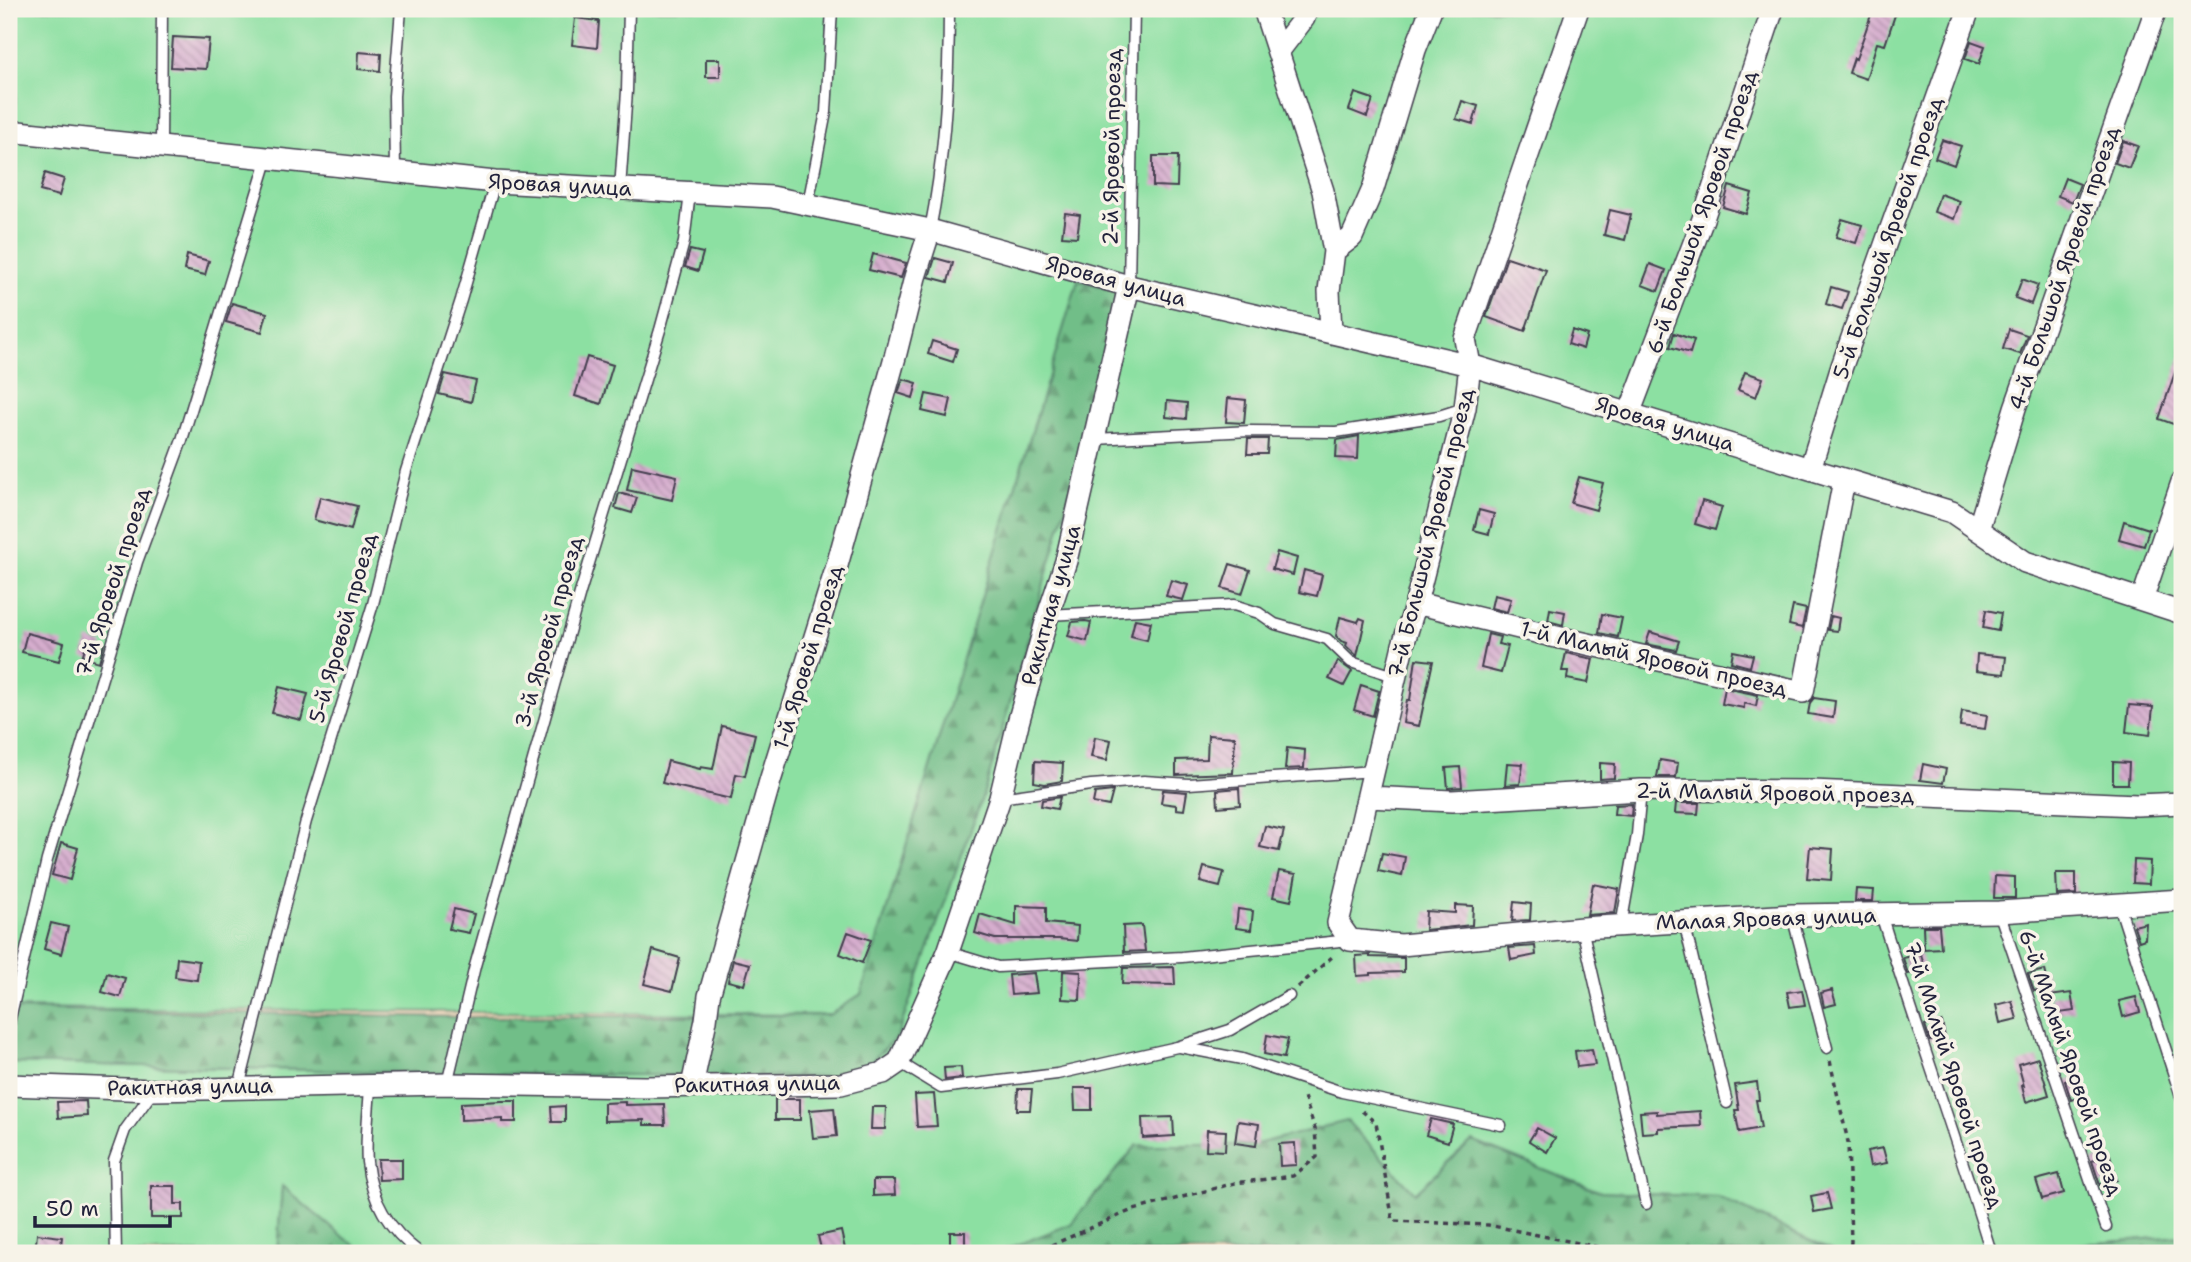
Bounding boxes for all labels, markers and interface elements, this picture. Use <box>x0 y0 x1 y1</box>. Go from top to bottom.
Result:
street label: 2-й Яровой проезд <box>1096 48 1128 246</box>
street label: 6-й Большой Яровой проезд <box>1640 66 1764 358</box>
street label: 5-й Большой Яровой проезд <box>1826 93 1950 383</box>
street label: 4-й Большой Яровой проезд <box>2002 122 2126 414</box>
street label: Яровая улица <box>488 167 632 203</box>
street label: Яровая улица <box>1043 249 1189 313</box>
street label: 7-й Большой Яровой проезд <box>1381 385 1481 681</box>
street label: Яровая улица <box>1592 390 1738 458</box>
street label: 7-й Яровой проезд <box>69 484 157 680</box>
street label: Ракитная улица <box>1015 521 1087 689</box>
street label: 5-й Яровой проезд <box>302 530 384 726</box>
street label: 3-й Яровой проезд <box>508 533 590 731</box>
street label: 1-й Яровой проезд <box>767 561 849 753</box>
street label: 1-й Малый Яровой проезд <box>1518 615 1790 703</box>
street label: 2-й Малый Яровой проезд <box>1636 777 1914 809</box>
street label: Малая Яровая улица <box>1655 901 1877 937</box>
street label: 6-й Малый Яровой проезд <box>2012 926 2130 1200</box>
street label: 7-й Малый Яровой проезд <box>1898 938 2010 1212</box>
street label: Ракитная улица <box>674 1069 840 1099</box>
street label: Ракитная улица <box>107 1072 273 1102</box>
scale bar <box>35 1185 170 1229</box>
text: 50 m <box>46 1195 99 1223</box>

